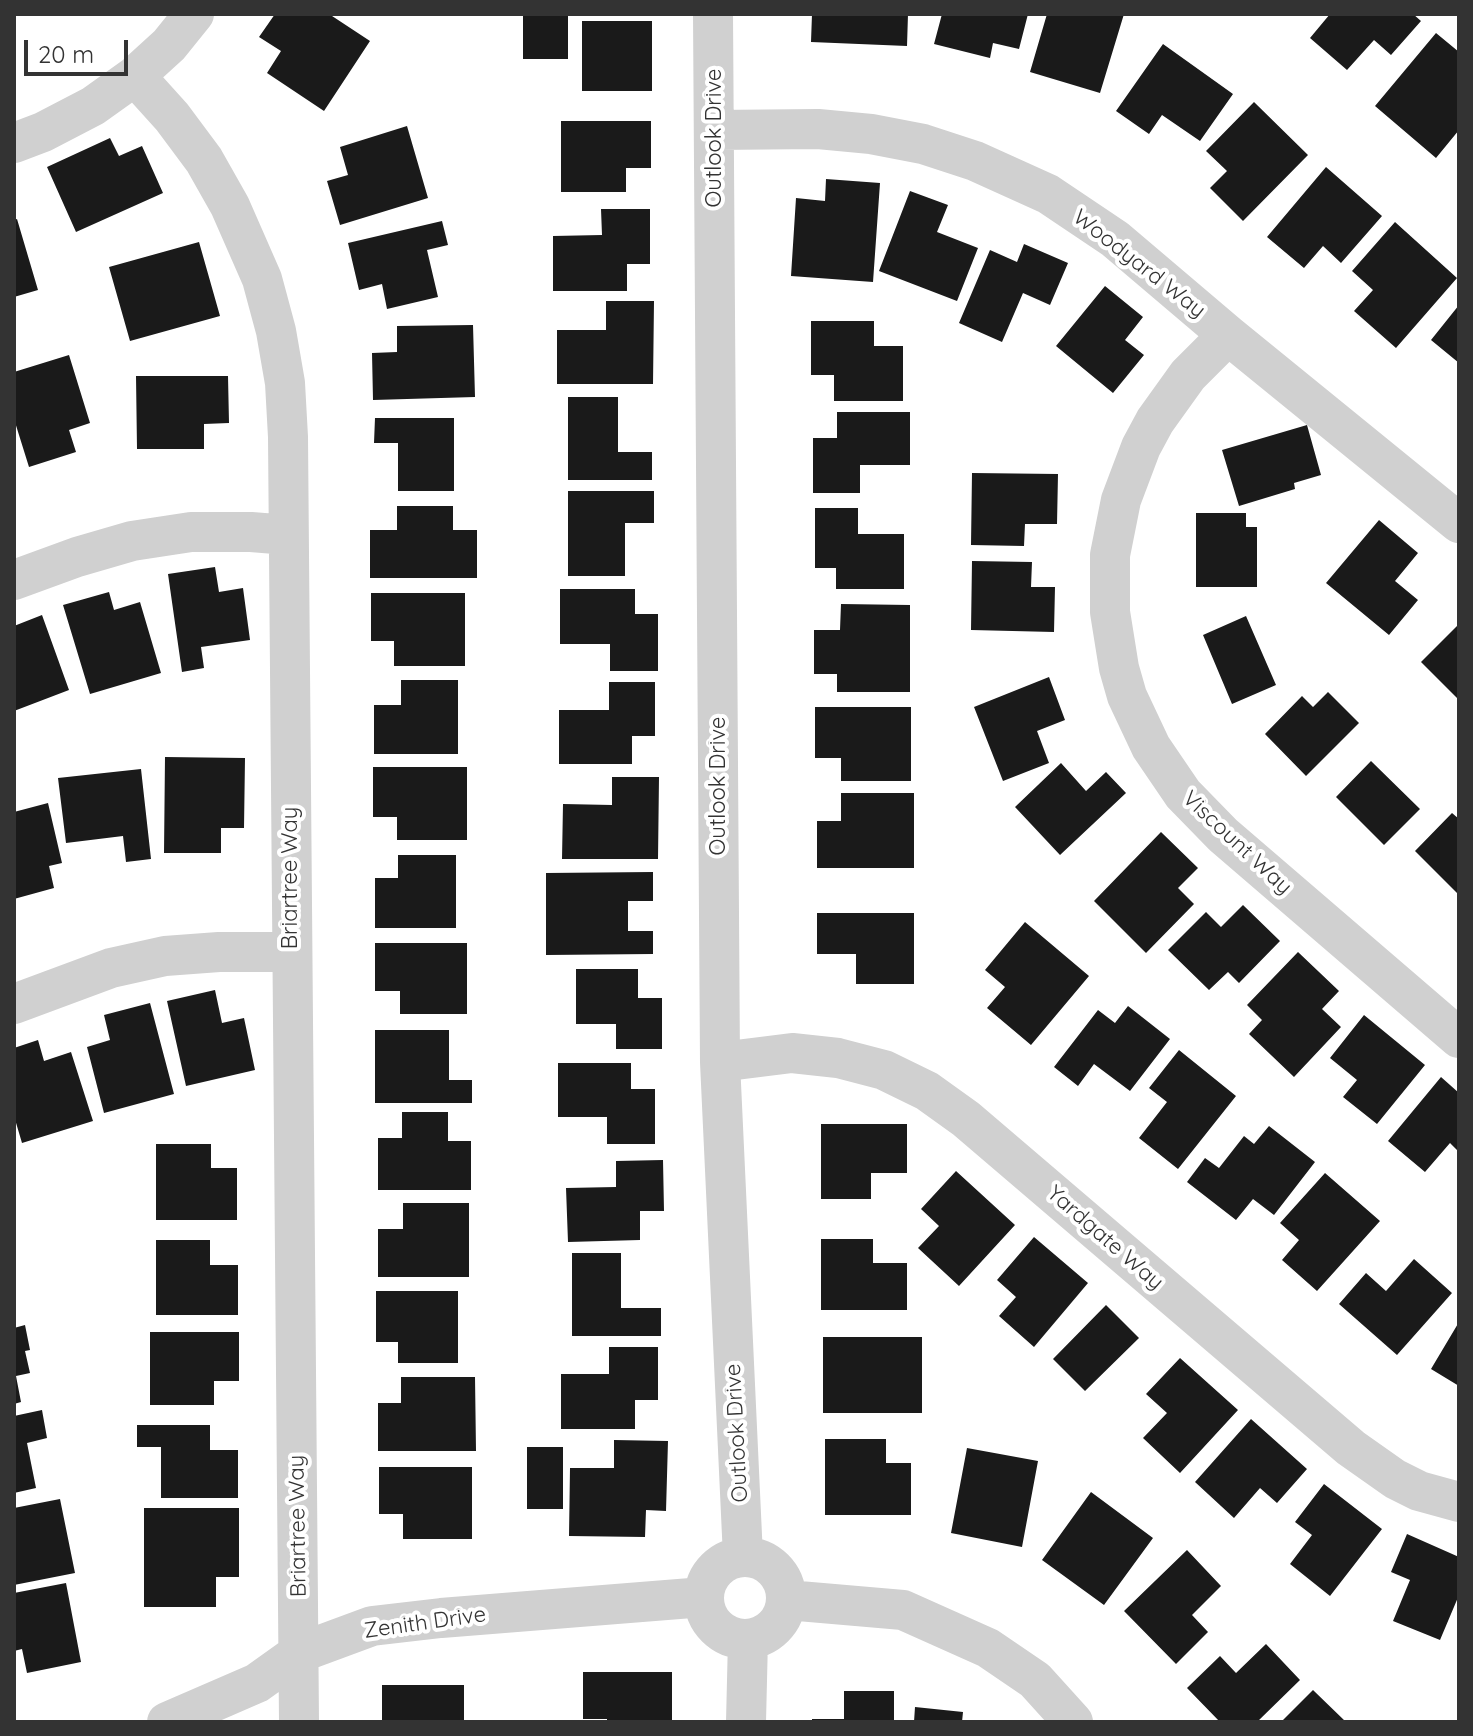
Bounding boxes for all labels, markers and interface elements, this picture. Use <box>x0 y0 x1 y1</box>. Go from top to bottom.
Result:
scale bar <box>28 24 132 74</box>
text: 20 m <box>38 39 94 69</box>
street label: Outlook Drive <box>701 69 727 207</box>
street label: Woodyard Way <box>1067 204 1211 324</box>
street label: Outlook Drive <box>705 717 731 855</box>
street label: Viscount Way <box>1177 786 1297 900</box>
street label: Briartree Way <box>277 807 303 949</box>
street label: Yardgate Way <box>1041 1180 1169 1296</box>
street label: Outlook Drive <box>720 1363 754 1503</box>
street label: Briartree Way <box>284 1455 312 1597</box>
street label: Zenith Drive <box>362 1601 488 1645</box>

